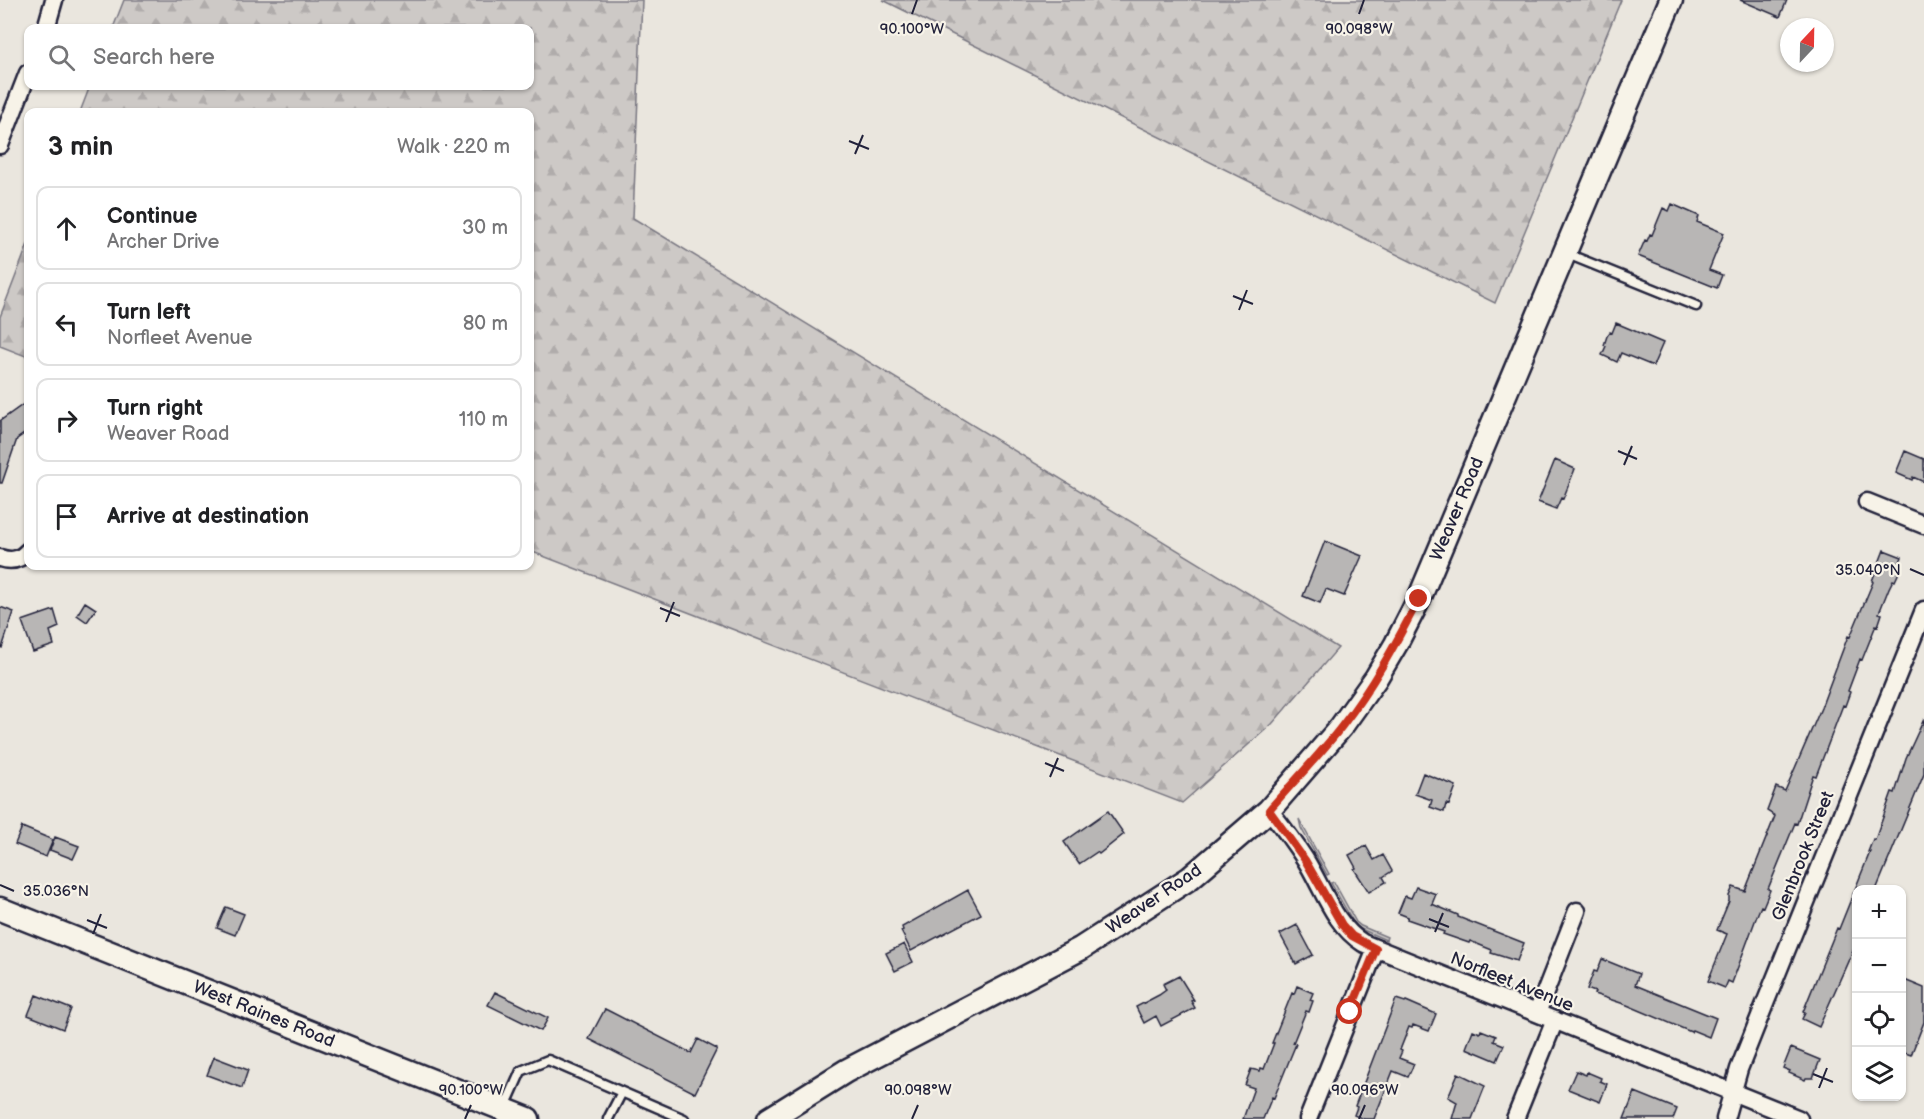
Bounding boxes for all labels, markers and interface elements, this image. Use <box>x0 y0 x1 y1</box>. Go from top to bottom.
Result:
north arrow <box>1780 18 1834 72</box>
text: 90.100°W <box>880 20 945 39</box>
text: 90.098°W <box>1325 20 1393 39</box>
search box <box>24 24 534 90</box>
icon: search <box>45 41 78 74</box>
text: Search here <box>93 44 215 71</box>
text: 3 min <box>48 132 113 163</box>
text: Walk · 220 m <box>397 135 510 159</box>
text: Continue <box>107 203 197 230</box>
icon: ahead <box>50 212 83 245</box>
text: 30 m <box>462 216 508 240</box>
text: Archer Drive <box>107 230 219 254</box>
text: Turn left <box>107 299 191 326</box>
icon: left <box>50 308 83 341</box>
text: 80 m <box>463 312 508 336</box>
text: Norfleet Avenue <box>107 326 252 350</box>
text: Turn right <box>107 395 203 422</box>
icon: right <box>50 404 83 437</box>
text: 110 m <box>459 408 508 432</box>
text: Weaver Road <box>107 422 230 446</box>
street label: Weaver Road <box>1426 454 1488 564</box>
icon: arrive <box>50 500 83 533</box>
text: Arrive at destination <box>107 503 309 530</box>
text: 35.040°N <box>1835 561 1901 580</box>
route end <box>1405 585 1431 611</box>
street label: Glenbrook Street <box>1767 788 1839 924</box>
street label: Weaver Road <box>1102 859 1206 939</box>
text: 35.036°N <box>23 882 89 901</box>
map controls <box>1852 885 1906 1101</box>
button: + <box>1852 885 1906 939</box>
button: − <box>1852 939 1906 993</box>
street label: Norfleet Avenue <box>1447 948 1577 1016</box>
street label: West Raines Road <box>190 976 338 1052</box>
button: locate <box>1852 993 1906 1047</box>
route start <box>1336 998 1362 1024</box>
button: layers <box>1852 1047 1906 1101</box>
text: 90.100°W <box>439 1081 504 1100</box>
text: 90.098°W <box>884 1081 952 1100</box>
text: 90.096°W <box>1331 1081 1399 1100</box>

